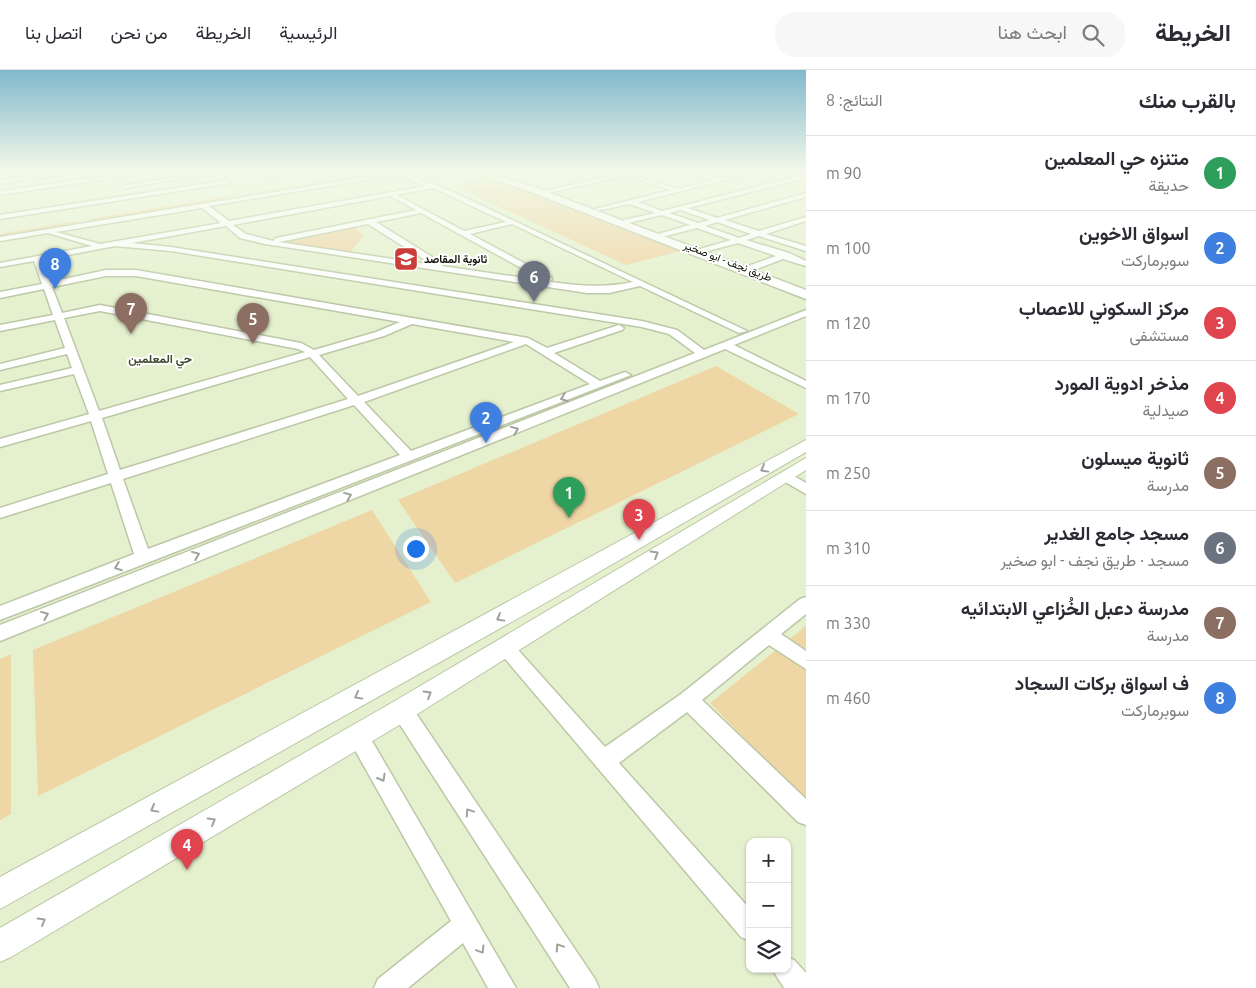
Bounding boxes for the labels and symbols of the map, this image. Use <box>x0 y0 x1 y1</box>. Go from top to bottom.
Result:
street label: طريق نجف - ابو صخير <box>681 238 774 284</box>
school or university icon: ثانوية المقاصد <box>393 246 419 272</box>
pin: 8 <box>39 248 71 289</box>
place label: ثانوية المقاصد <box>424 253 487 266</box>
pin: 6 <box>518 261 550 302</box>
pin: 7 <box>115 293 147 334</box>
pin: 5 <box>237 303 269 344</box>
district label: حي المعلمین <box>128 352 192 369</box>
one-way arrow <box>560 392 569 402</box>
pin: 2 <box>470 402 502 443</box>
one-way arrow <box>510 425 519 436</box>
one-way arrow <box>760 463 769 473</box>
pin: 1 <box>553 477 585 518</box>
one-way arrow <box>343 491 351 501</box>
pin: 3 <box>623 499 655 540</box>
your location <box>403 536 429 562</box>
one-way arrow <box>650 550 659 560</box>
one-way arrow <box>191 551 200 561</box>
one-way arrow <box>114 561 122 571</box>
one-way arrow <box>40 611 49 621</box>
one-way arrow <box>496 612 505 622</box>
one-way arrow <box>354 690 363 700</box>
one-way arrow <box>422 691 431 701</box>
one-way arrow <box>376 773 386 782</box>
one-way arrow <box>151 803 160 813</box>
one-way arrow <box>466 808 475 818</box>
one-way arrow <box>207 818 216 828</box>
pin: 4 <box>171 829 203 870</box>
one-way arrow <box>37 918 46 928</box>
one-way arrow <box>474 944 484 953</box>
one-way arrow <box>556 944 565 953</box>

